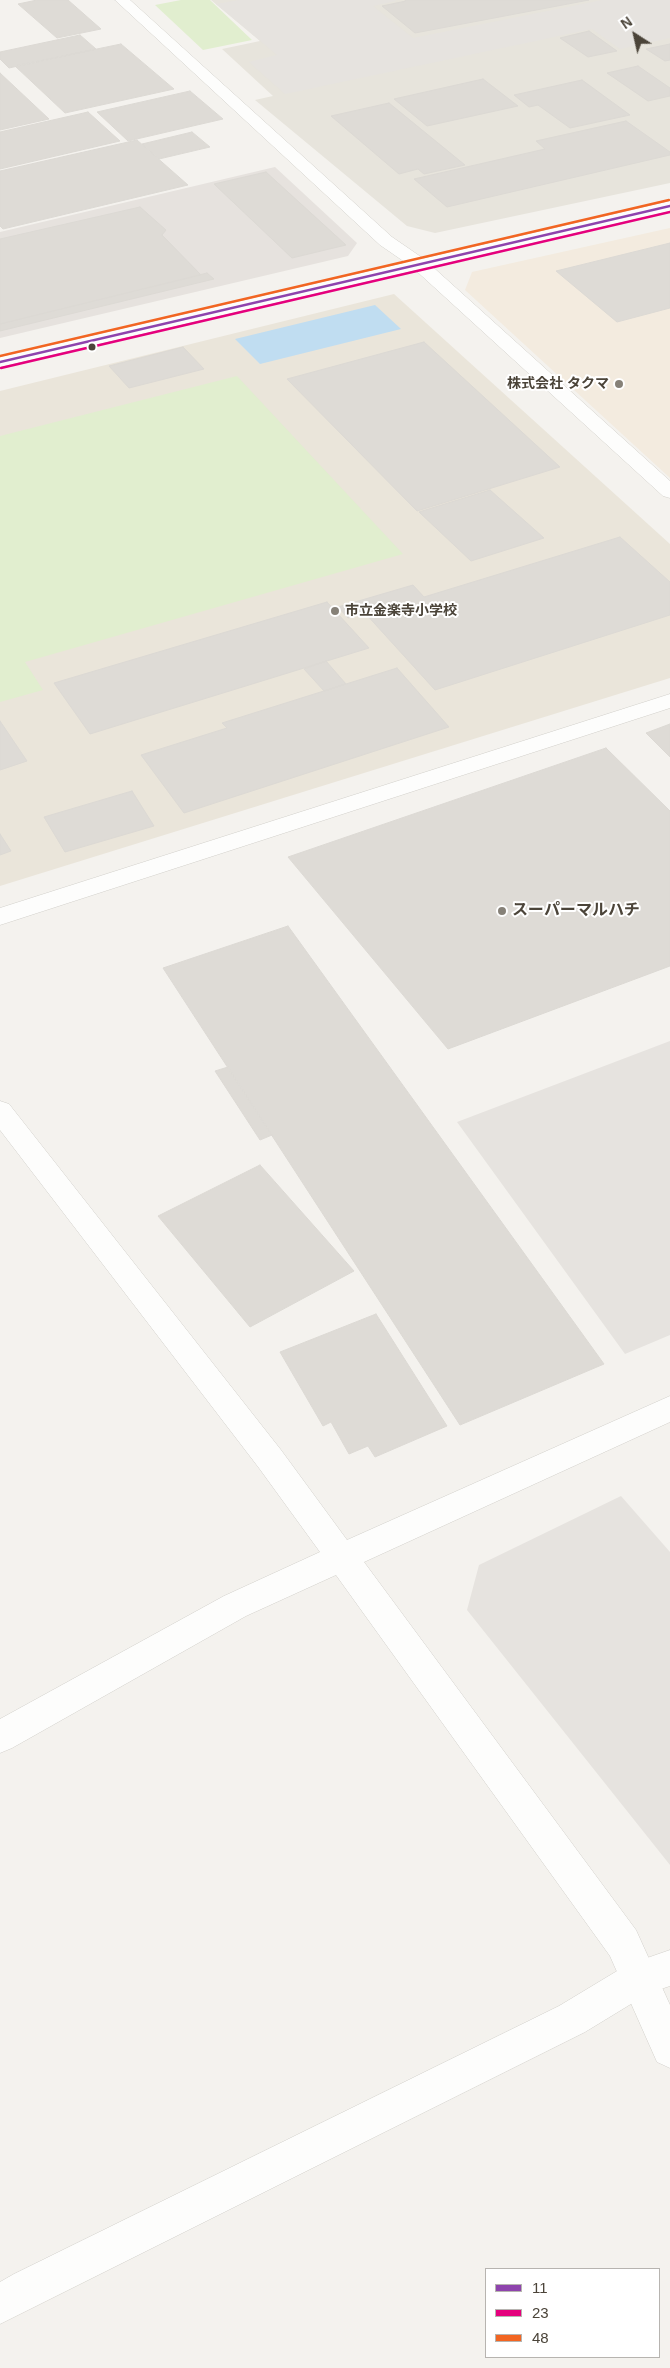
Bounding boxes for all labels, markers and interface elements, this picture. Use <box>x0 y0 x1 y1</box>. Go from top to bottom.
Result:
north arrow <box>610 10 660 60</box>
text: N <box>618 13 635 32</box>
unlabelled marker <box>87 342 97 352</box>
place label: 株式会社 タクマ <box>507 376 609 392</box>
marker: 株式会社 タクマ <box>613 378 625 390</box>
place label: 市立金楽寺小学校 <box>345 603 457 619</box>
marker: 市立金楽寺小学校 <box>329 605 341 617</box>
place label: スーパーマルハチ <box>512 901 640 921</box>
marker: スーパーマルハチ <box>496 905 508 917</box>
legend <box>485 2268 660 2358</box>
text: 11 <box>532 2279 548 2296</box>
text: 23 <box>532 2304 549 2321</box>
text: 48 <box>532 2329 549 2346</box>

